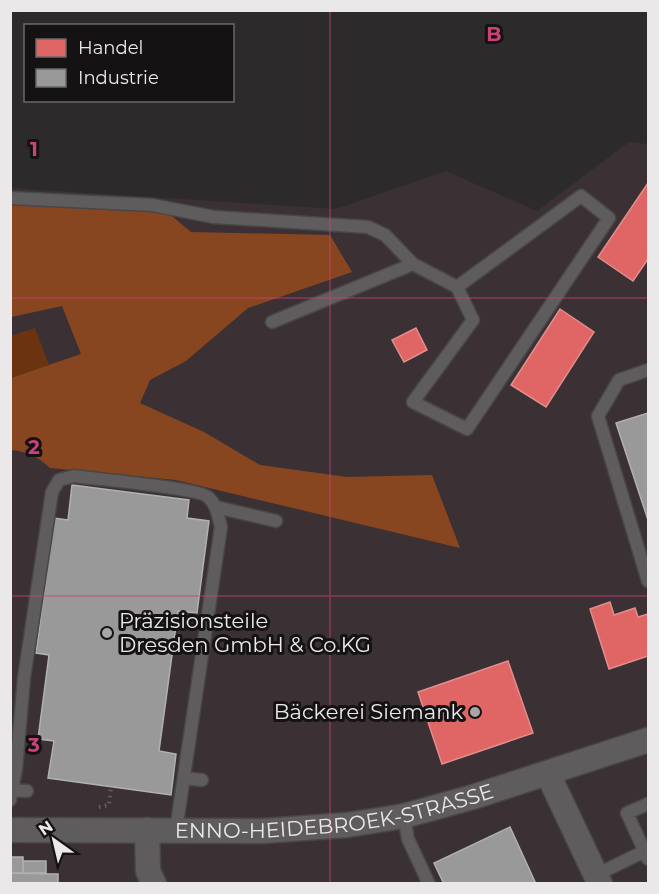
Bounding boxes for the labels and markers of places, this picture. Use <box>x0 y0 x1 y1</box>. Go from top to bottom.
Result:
place label: Präzisionsteile Dresden GmbH & Co.KG <box>119 608 371 657</box>
marker: Präzisionsteile Dresden GmbH & Co.KG <box>100 626 114 640</box>
place label: Bäckerei Siemank <box>274 699 463 724</box>
marker: Bäckerei Siemank <box>468 705 482 719</box>

